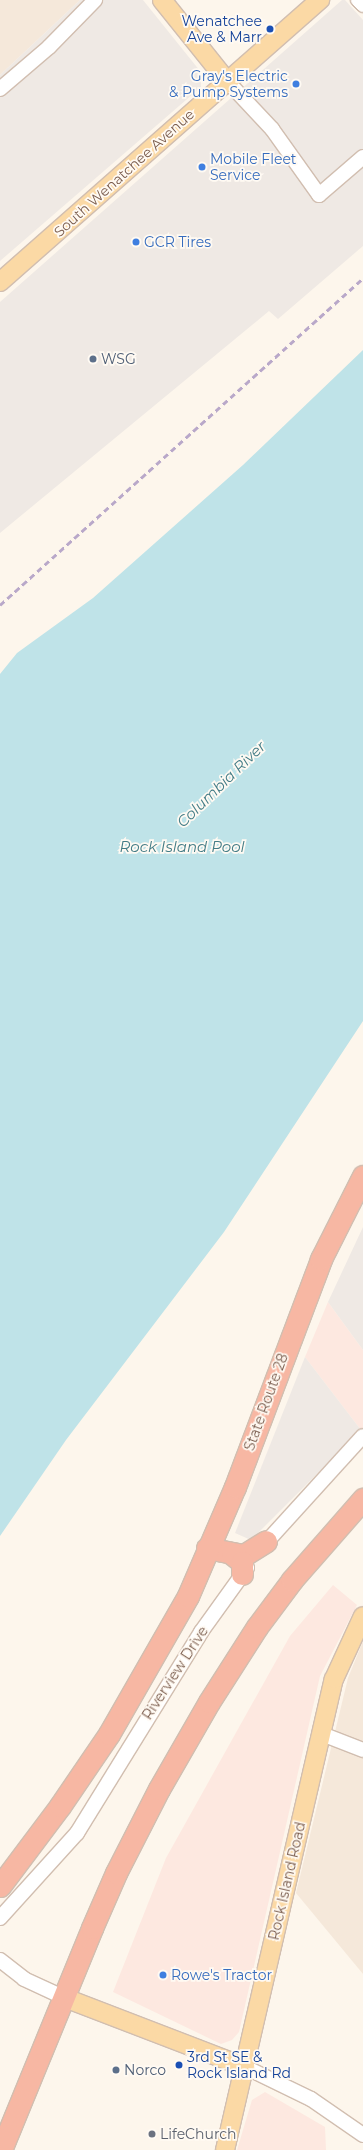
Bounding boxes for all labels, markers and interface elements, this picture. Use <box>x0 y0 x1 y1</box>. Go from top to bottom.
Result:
place label: Wenatchee Ave & Marr <box>181 13 262 46</box>
marker: Wenatchee Ave & Marr <box>265 24 275 34</box>
place label: Gray's Electric & Pump Systems <box>169 68 288 100</box>
marker: Gray's Electric & Pump Systems <box>291 79 301 89</box>
street label: South Wenatchee Avenue <box>51 106 197 240</box>
place label: Mobile Fleet Service <box>210 151 297 184</box>
marker: Mobile Fleet Service <box>197 162 207 172</box>
place label: GCR Tires <box>144 234 211 250</box>
marker: GCR Tires <box>131 237 141 247</box>
place label: WSG <box>101 351 136 367</box>
marker: WSG <box>88 354 98 364</box>
water label: Columbia River <box>173 737 269 831</box>
water label: Rock Island Pool <box>119 838 245 856</box>
street label: State Route 28 <box>241 1351 291 1453</box>
street label: Riverview Drive <box>139 1623 211 1723</box>
street label: Rock Island Road <box>265 1820 309 1942</box>
place label: Rowe's Tractor <box>171 1967 272 1983</box>
marker: Rowe's Tractor <box>158 1970 168 1980</box>
place label: 3rd St SE & Rock Island Rd <box>187 2049 291 2082</box>
marker: 3rd St SE & Rock Island Rd <box>174 2060 184 2070</box>
place label: Norco <box>124 2062 166 2078</box>
marker: Norco <box>111 2065 121 2075</box>
place label: LifeChurch <box>160 2126 237 2142</box>
marker: LifeChurch <box>147 2129 157 2139</box>

